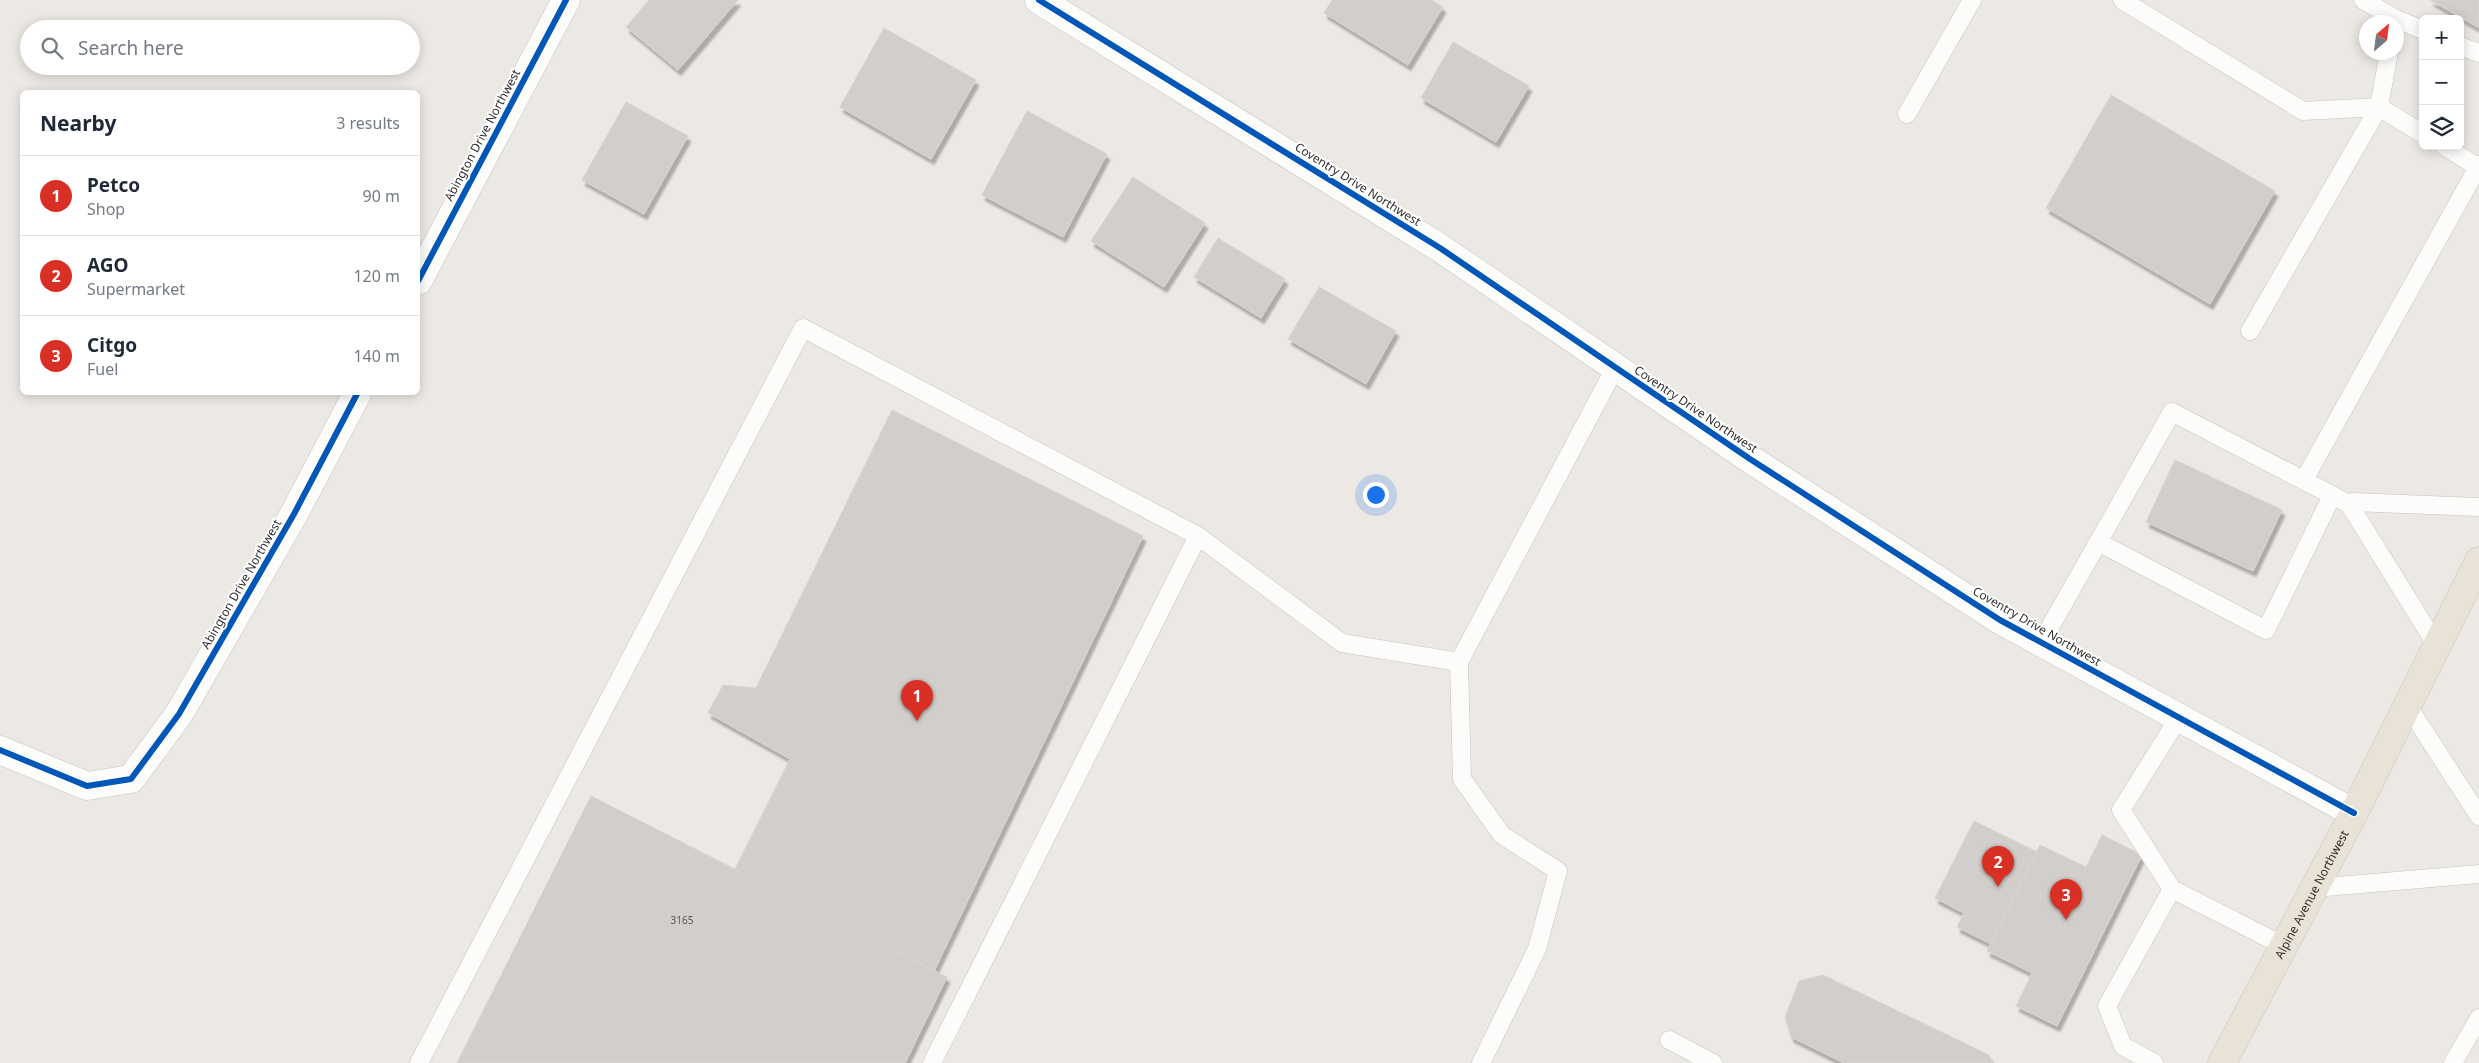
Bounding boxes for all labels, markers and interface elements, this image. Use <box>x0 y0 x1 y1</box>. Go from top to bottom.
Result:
north arrow <box>2359 15 2404 60</box>
map controls <box>2419 15 2464 150</box>
button: + <box>2419 15 2464 60</box>
search box <box>20 20 420 75</box>
icon: search <box>38 34 66 62</box>
text: Search here <box>78 35 184 61</box>
button: − <box>2419 60 2464 105</box>
street label: Abington Drive Northwest <box>440 65 524 204</box>
button: layers <box>2419 105 2464 150</box>
text: Nearby <box>40 109 116 137</box>
text: 3 results <box>336 112 400 134</box>
street label: Coventry Drive Northwest <box>1292 138 1425 230</box>
text: Petco <box>87 172 140 198</box>
text: 1 <box>51 185 61 207</box>
text: 90 m <box>363 185 400 207</box>
text: Shop <box>87 198 125 220</box>
text: AGO <box>87 252 129 278</box>
text: 2 <box>51 265 61 287</box>
text: 120 m <box>353 265 400 287</box>
text: Supermarket <box>87 278 185 300</box>
text: Citgo <box>87 332 137 358</box>
text: 3 <box>51 345 61 367</box>
text: 140 m <box>353 345 400 367</box>
text: Fuel <box>87 358 118 380</box>
street label: Coventry Drive Northwest <box>1631 361 1762 457</box>
your location <box>1363 482 1389 508</box>
street label: Abington Drive Northwest <box>197 515 286 652</box>
street label: Coventry Drive Northwest <box>1970 582 2105 670</box>
pin: 1 <box>901 680 933 721</box>
street label: Alpine Avenue Northwest <box>2270 826 2352 961</box>
pin: 2 <box>1982 846 2014 887</box>
pin: 3 <box>2050 879 2082 920</box>
house number: 3165 <box>671 913 694 927</box>

